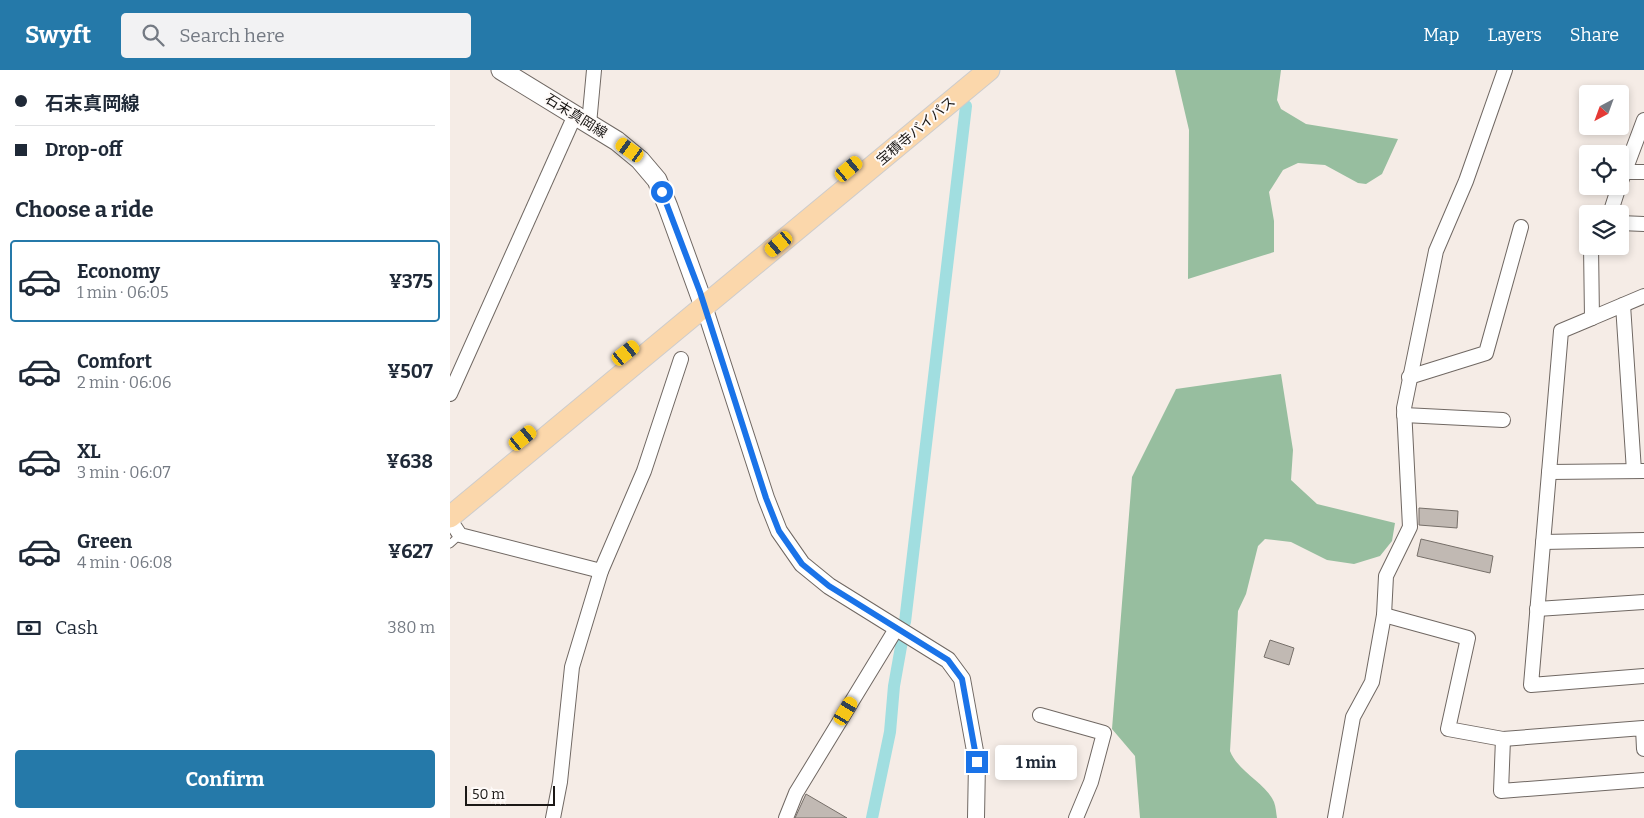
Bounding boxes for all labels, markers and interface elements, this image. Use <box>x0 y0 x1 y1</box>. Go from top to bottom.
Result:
search box <box>121 13 471 58</box>
text: Swyft <box>25 21 91 49</box>
icon: search <box>139 21 167 49</box>
text: Search here <box>179 24 285 47</box>
text: Map <box>1423 24 1459 46</box>
text: Layers <box>1487 24 1542 46</box>
text: Share <box>1570 24 1619 46</box>
north arrow <box>1579 85 1629 135</box>
map controls <box>1579 85 1629 255</box>
street label: 石末真岡線 <box>542 90 610 142</box>
text: 石末真岡線 <box>45 92 140 115</box>
street label: 宝積寺バイパス <box>873 93 959 169</box>
car <box>613 135 646 165</box>
text: Drop-off <box>45 138 123 161</box>
button: locate <box>1579 145 1629 195</box>
car <box>832 154 865 184</box>
route start <box>651 181 673 203</box>
text: Choose a ride <box>15 196 154 223</box>
button: layers <box>1579 205 1629 255</box>
car <box>762 229 795 259</box>
icon: car <box>17 259 62 304</box>
text: Economy <box>77 260 160 283</box>
text: ¥375 <box>389 270 433 293</box>
text: 1 min · 06:05 <box>77 283 168 302</box>
car <box>609 338 642 368</box>
icon: car <box>17 349 62 394</box>
text: Comfort <box>77 350 152 373</box>
text: ¥507 <box>387 360 433 383</box>
text: 2 min · 06:06 <box>77 373 172 392</box>
car <box>506 423 539 453</box>
icon: car <box>17 439 62 484</box>
text: XL <box>77 440 101 463</box>
text: ¥638 <box>386 450 433 473</box>
text: 3 min · 06:07 <box>77 463 171 482</box>
icon: car <box>17 529 62 574</box>
text: Green <box>77 530 132 553</box>
text: ¥627 <box>388 540 433 563</box>
text: 4 min · 06:08 <box>77 553 172 572</box>
icon: cash <box>15 614 43 642</box>
text: Cash <box>55 616 98 639</box>
text: 380 m <box>388 618 435 637</box>
car <box>831 694 860 728</box>
callout: 1 min <box>994 744 1077 780</box>
button: Confirm <box>15 750 435 808</box>
route end <box>966 751 988 773</box>
text: 1 min <box>1016 753 1056 772</box>
scale bar <box>465 783 555 806</box>
text: 50 m <box>472 786 505 803</box>

